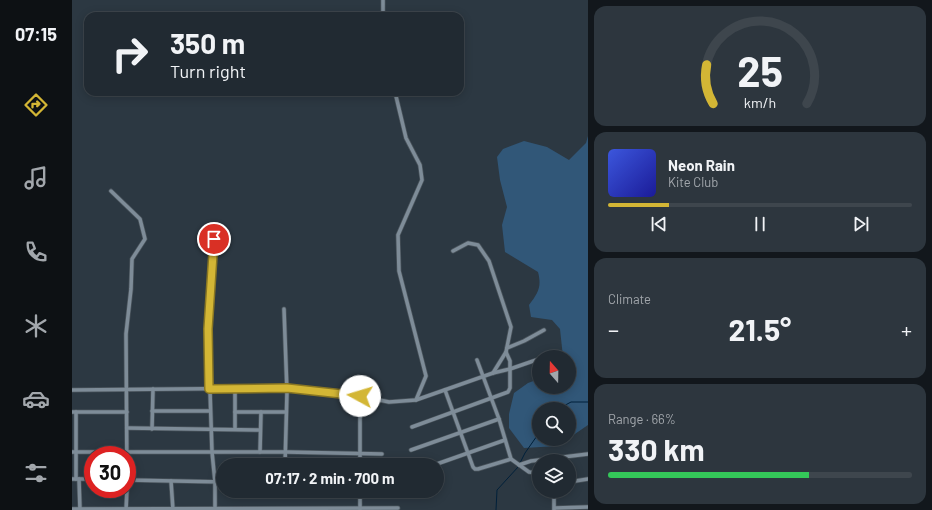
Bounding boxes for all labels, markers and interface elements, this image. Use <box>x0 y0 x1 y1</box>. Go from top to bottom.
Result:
text: 07:15 <box>15 23 57 45</box>
text: 350 m <box>170 26 245 60</box>
icon: right <box>104 28 156 80</box>
text: 25 <box>737 45 783 95</box>
text: Turn right <box>170 60 246 82</box>
icon: directions <box>22 91 50 119</box>
text: km/h <box>744 94 776 111</box>
text: Neon Rain <box>668 156 735 174</box>
icon: music <box>22 164 50 192</box>
text: Kite Club <box>668 174 718 190</box>
icon: previous <box>648 213 670 235</box>
icon: pause <box>749 213 771 235</box>
icon: next <box>850 213 872 235</box>
pin <box>197 222 231 256</box>
icon: arrive <box>203 228 225 250</box>
icon: phone <box>22 238 50 266</box>
text: Climate <box>608 291 651 307</box>
text: 21.5° <box>729 311 791 347</box>
icon: climate <box>22 312 50 340</box>
text: − <box>608 316 619 342</box>
text: + <box>901 316 912 342</box>
north arrow <box>532 350 576 394</box>
map controls <box>532 350 576 498</box>
position arrow <box>339 375 381 417</box>
icon: car <box>22 385 50 413</box>
button: search <box>532 402 576 446</box>
text: Range · 66% <box>608 411 676 427</box>
text: 330 km <box>608 431 705 467</box>
speed limit sign: 30 <box>84 446 136 498</box>
button: layers <box>532 454 576 498</box>
icon: filters <box>22 459 50 487</box>
text: 07:17 · 2 min · 700 m <box>265 469 395 487</box>

